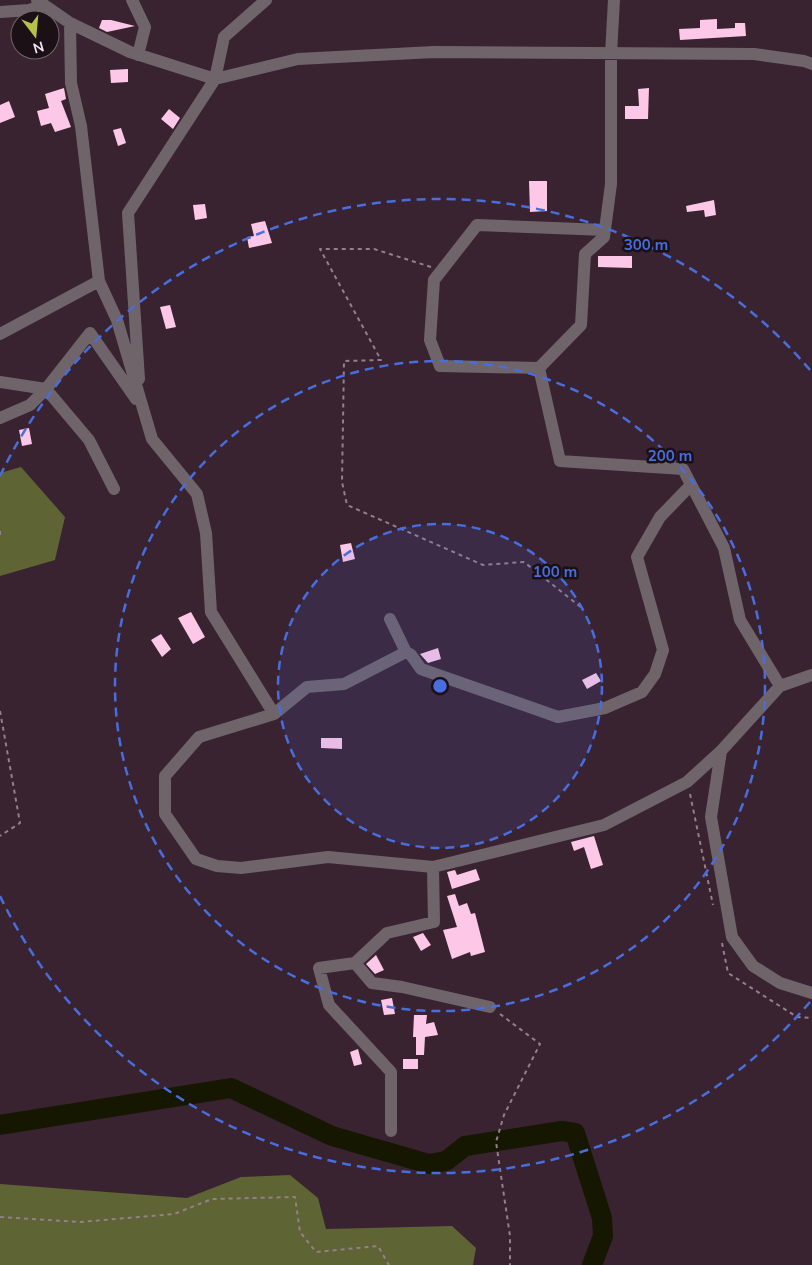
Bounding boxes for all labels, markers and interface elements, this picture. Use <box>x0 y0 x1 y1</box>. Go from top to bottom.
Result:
north arrow <box>10 10 60 60</box>
text: N <box>31 37 46 58</box>
text: 300 m <box>624 235 668 254</box>
text: 200 m <box>648 446 692 465</box>
text: 100 m <box>533 562 577 581</box>
centre of rings <box>431 677 449 695</box>

